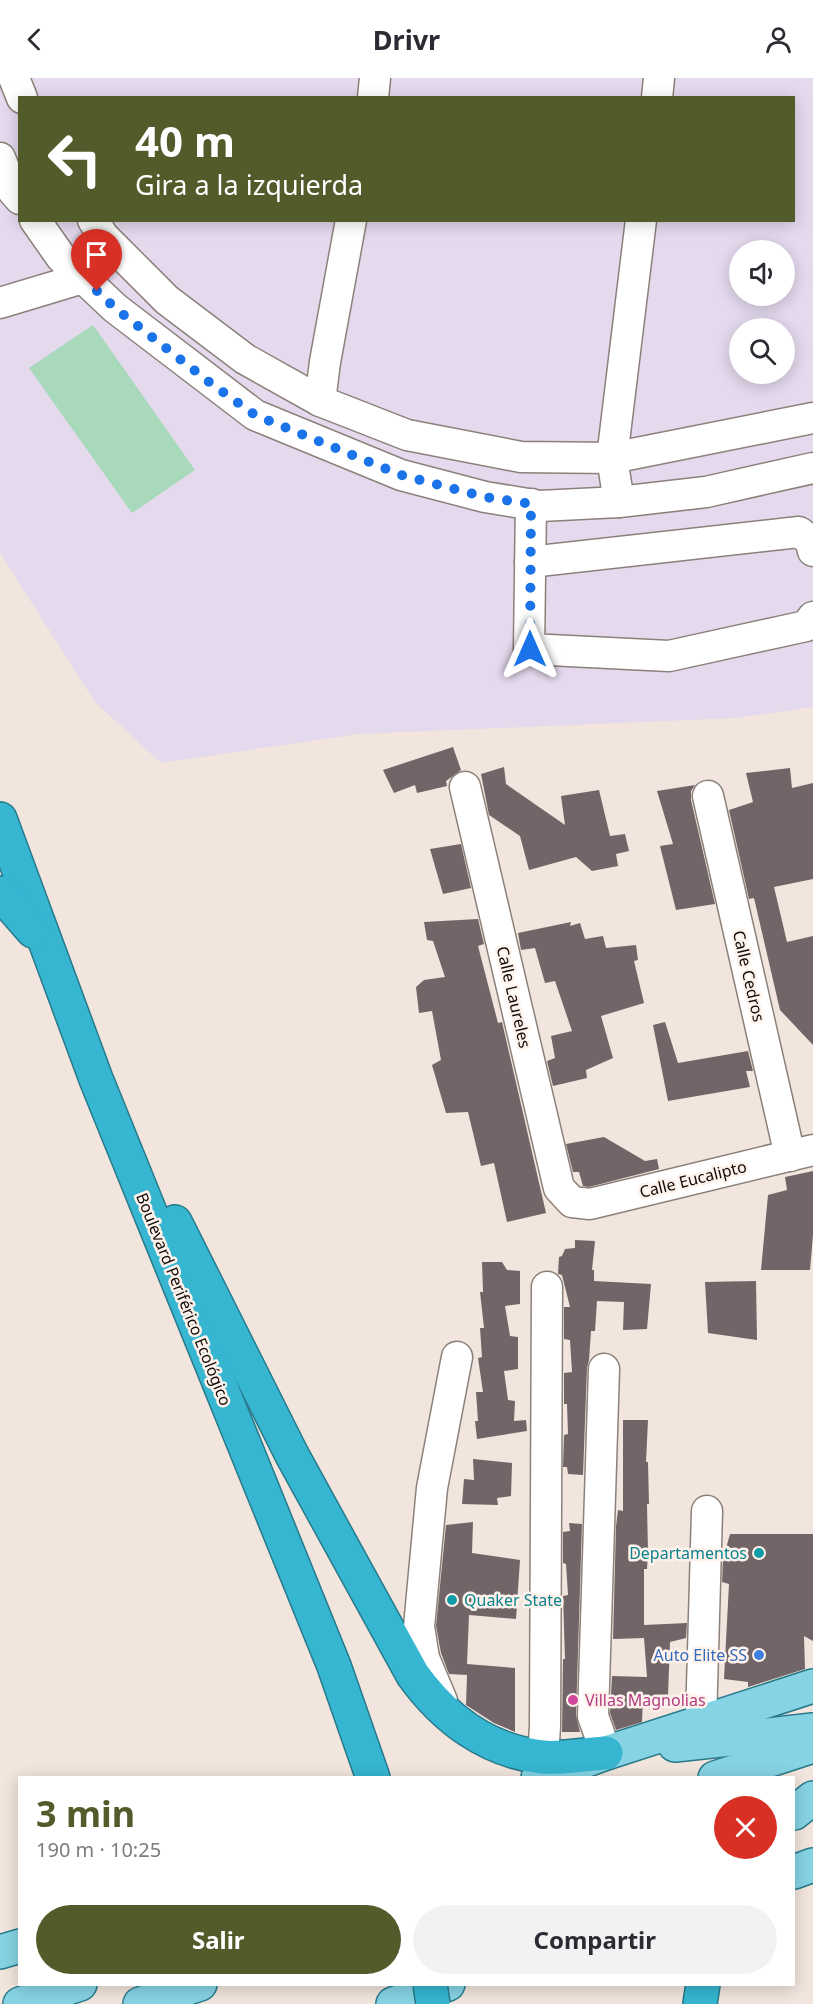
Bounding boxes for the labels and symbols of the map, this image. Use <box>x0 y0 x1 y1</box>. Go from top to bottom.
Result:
pin <box>71 229 122 291</box>
position arrow <box>498 617 562 681</box>
street label: Calle Cedros <box>728 928 770 1024</box>
street label: Calle Laureles <box>492 944 536 1050</box>
street label: Calle Eucalipto <box>637 1155 749 1203</box>
street label: Boulevard Periférico Ecológico <box>131 1189 237 1409</box>
place label: Departamentos <box>629 1542 747 1564</box>
marker: Departamentos <box>752 1546 766 1560</box>
place label: Quaker State <box>464 1589 562 1611</box>
marker: Quaker State <box>445 1593 459 1607</box>
place label: Auto Elite SS <box>654 1644 747 1666</box>
marker: Auto Elite SS <box>752 1648 766 1662</box>
place label: Villas Magnolias <box>585 1689 706 1711</box>
marker: Villas Magnolias <box>566 1693 580 1707</box>

